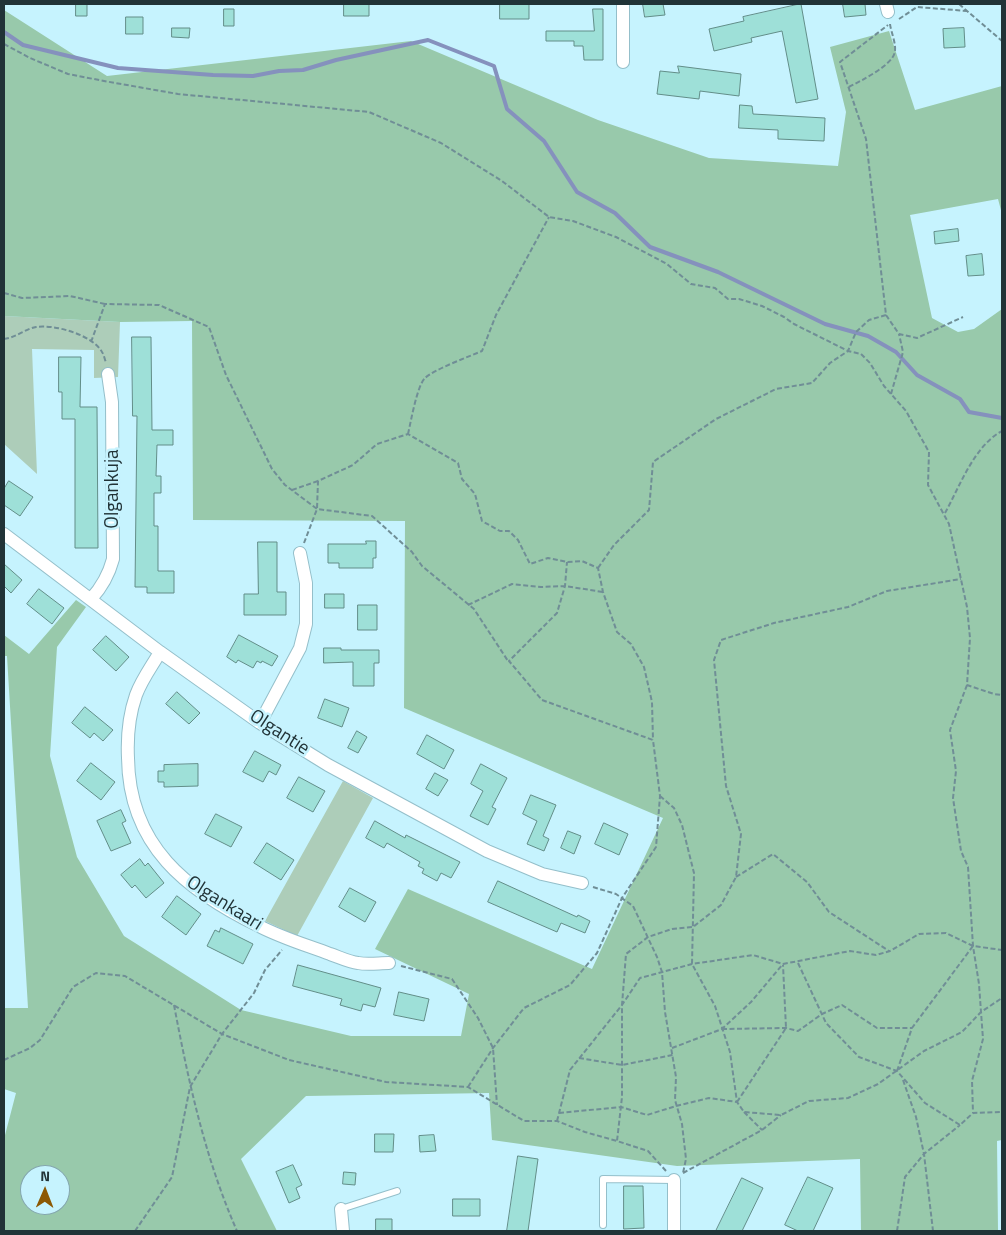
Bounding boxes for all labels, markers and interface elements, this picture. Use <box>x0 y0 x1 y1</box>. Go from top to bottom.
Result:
street label: Olgankuja <box>102 449 124 529</box>
street label: Olgantie <box>245 705 313 761</box>
street label: Olgankaari <box>182 872 266 936</box>
north arrow <box>20 1165 70 1215</box>
text: N <box>40 1165 50 1186</box>

